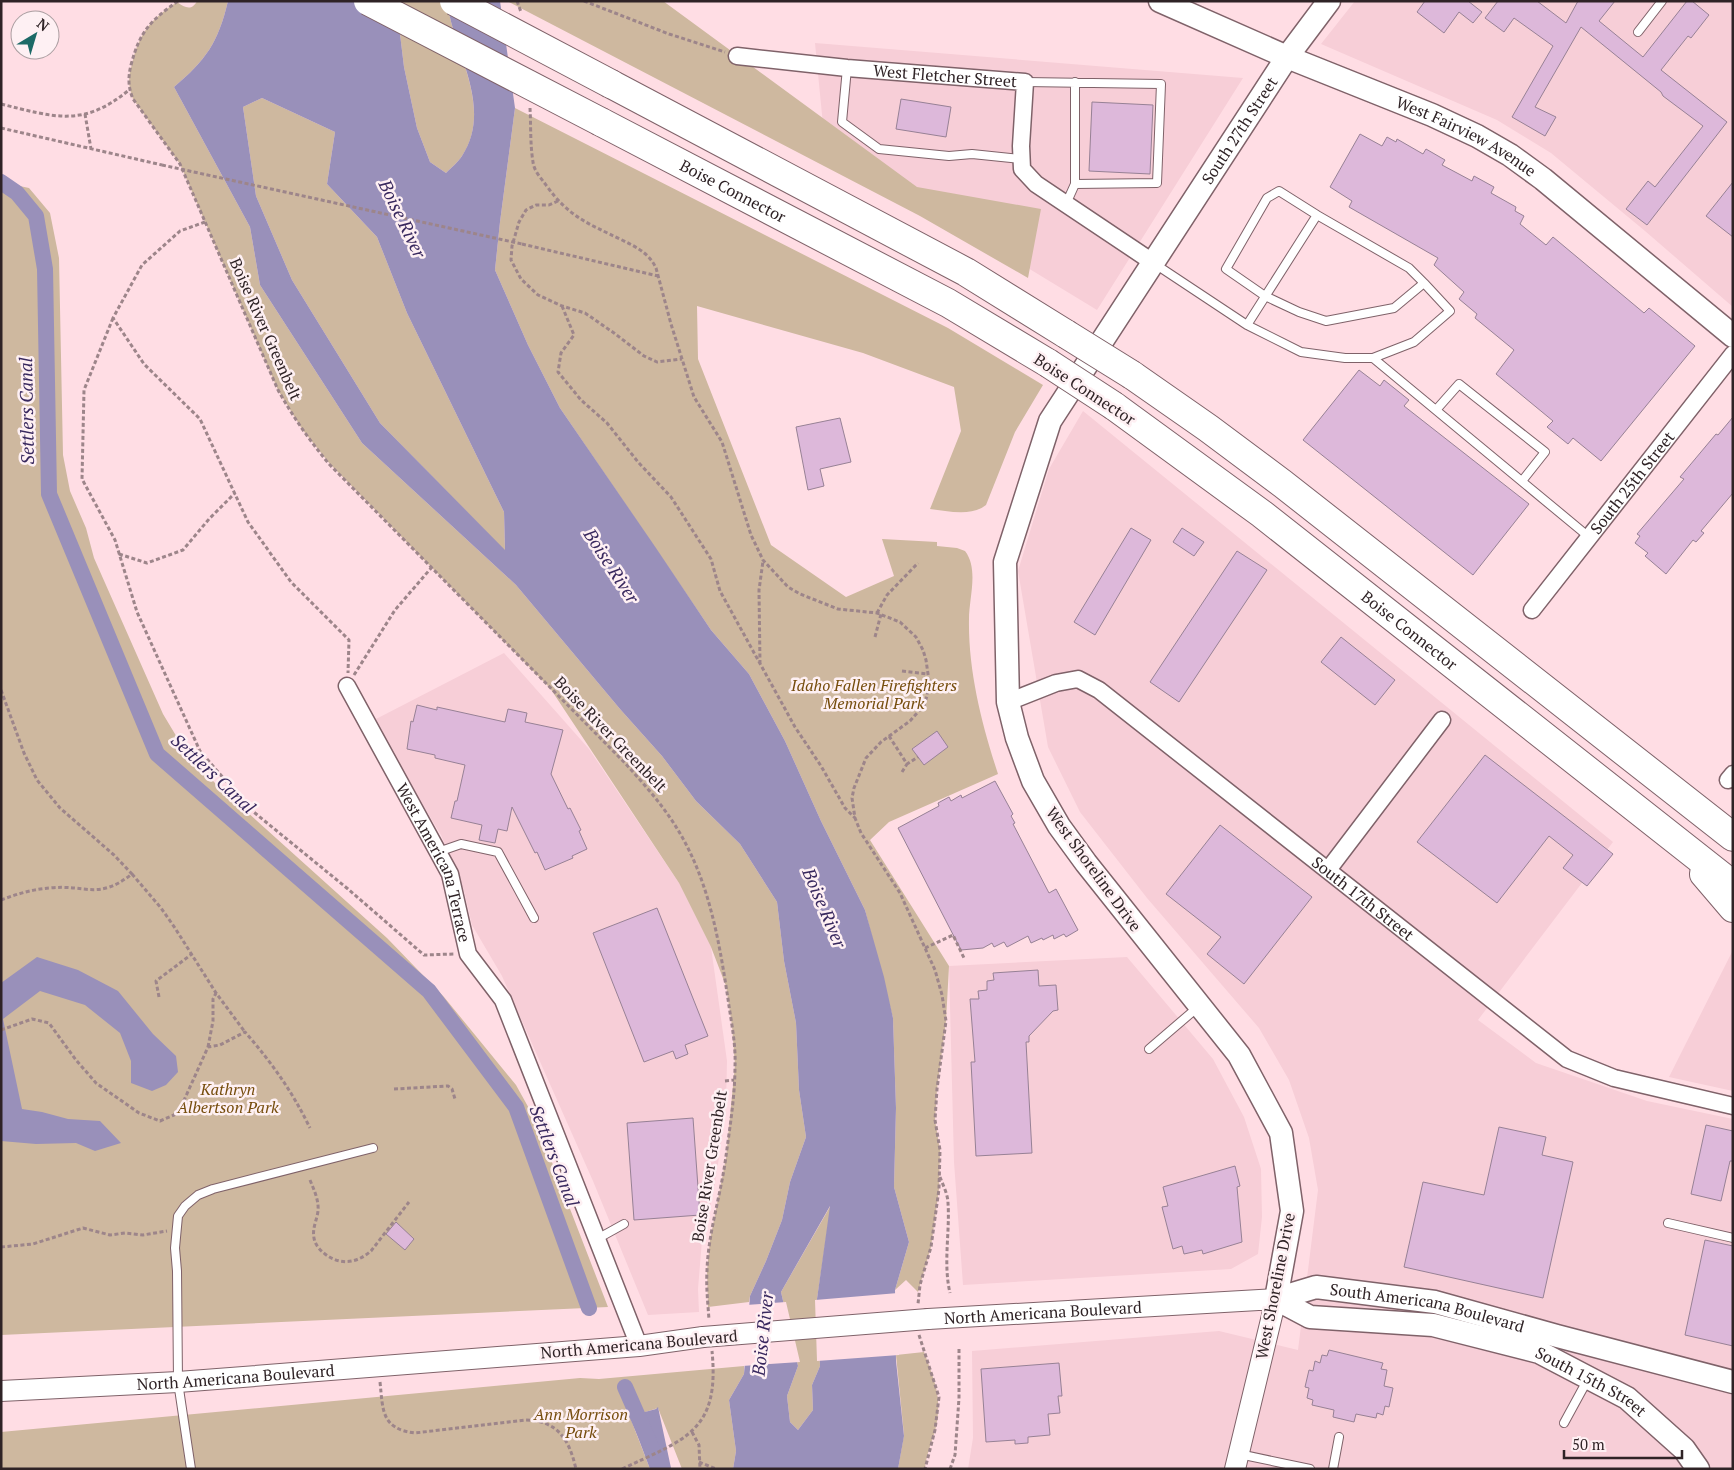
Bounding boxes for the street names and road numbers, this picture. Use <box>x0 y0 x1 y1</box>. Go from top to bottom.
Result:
street label: West Fletcher Street <box>872 59 1018 92</box>
street label: South 27th Street <box>1196 72 1282 188</box>
street label: West Fairview Avenue <box>1393 91 1541 182</box>
street label: Boise Connector <box>676 154 791 228</box>
street label: Boise River Greenbelt <box>225 254 307 404</box>
street label: Boise Connector <box>1030 348 1141 430</box>
street label: South 25th Street <box>1585 427 1679 538</box>
street label: Boise Connector <box>1357 585 1463 675</box>
street label: Boise River Greenbelt <box>550 671 672 797</box>
street label: West Americana Terrace <box>391 779 476 944</box>
street label: West Shoreline Drive <box>1041 802 1147 936</box>
street label: South 17th Street <box>1308 851 1419 945</box>
street label: Boise River Greenbelt <box>686 1088 732 1244</box>
street label: West Shoreline Drive <box>1250 1211 1300 1361</box>
street label: South Americana Boulevard <box>1329 1278 1527 1337</box>
street label: North Americana Boulevard <box>943 1296 1143 1329</box>
street label: North Americana Boulevard <box>539 1324 739 1364</box>
street label: South 15th Street <box>1532 1341 1652 1422</box>
street label: North Americana Boulevard <box>136 1359 335 1395</box>

